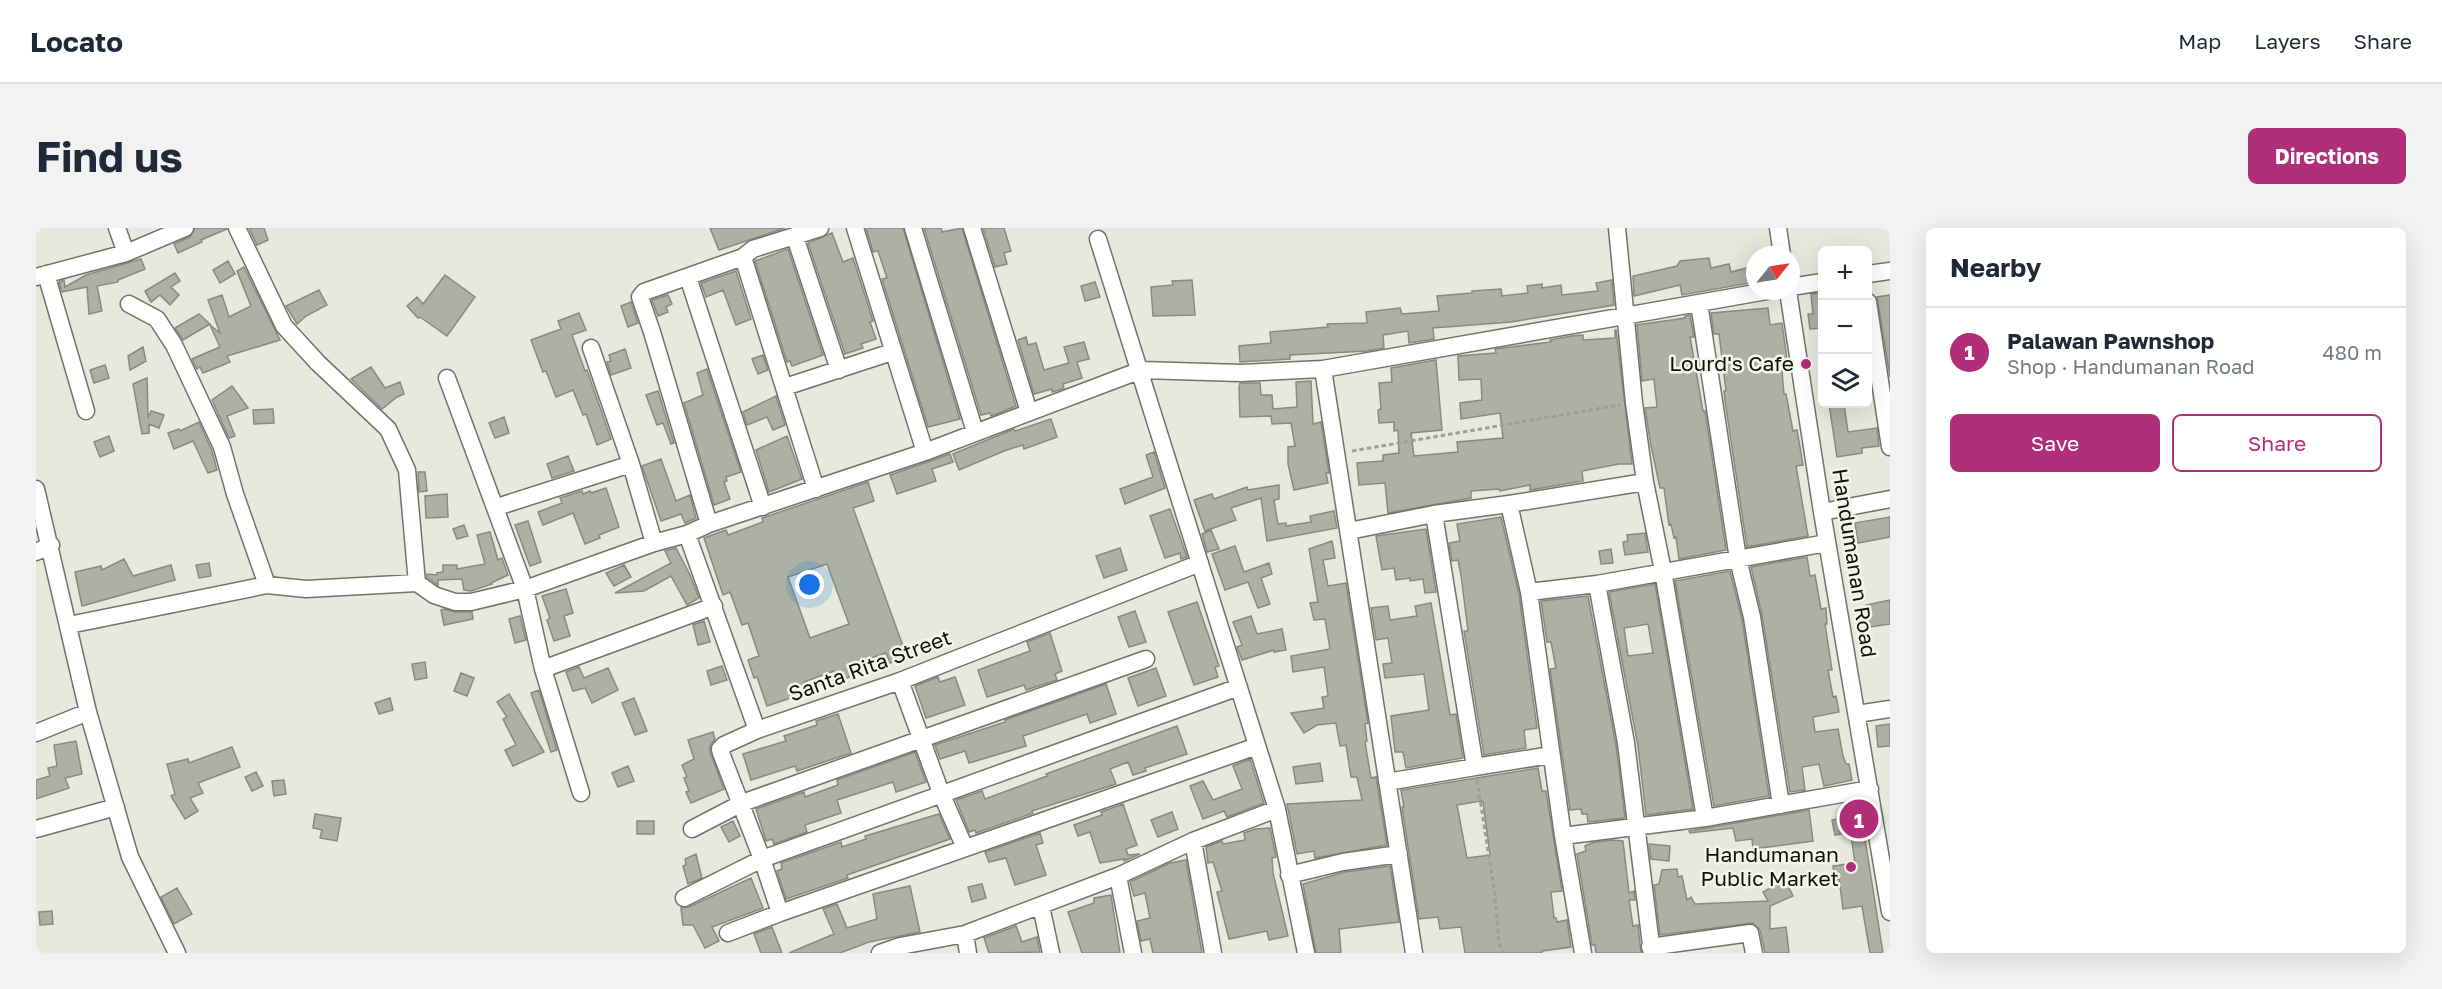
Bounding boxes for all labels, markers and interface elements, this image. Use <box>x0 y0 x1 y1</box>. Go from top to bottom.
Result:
text: Locato <box>30 25 123 58</box>
text: Map <box>2178 28 2221 54</box>
text: Layers <box>2254 28 2321 54</box>
text: Share <box>2354 28 2412 54</box>
button: Directions <box>2248 128 2406 184</box>
text: Find us <box>36 131 183 181</box>
north arrow <box>1746 246 1800 300</box>
map controls <box>1818 246 1872 408</box>
button: + <box>1818 246 1872 300</box>
text: Nearby <box>1950 252 2041 283</box>
button: − <box>1818 300 1872 354</box>
text: Palawan Pawnshop <box>2007 327 2214 354</box>
text: 1 <box>1964 340 1975 364</box>
text: 480 m <box>2323 340 2382 364</box>
place label: Lourd's Cafe <box>1669 350 1794 376</box>
button: layers <box>1818 354 1872 408</box>
text: Shop · Handumanan Road <box>2007 354 2255 378</box>
marker: Lourd's Cafe <box>1799 357 1813 371</box>
button: Save <box>1950 414 2160 472</box>
button: Share <box>2172 414 2382 472</box>
street label: Handumanan Road <box>1827 466 1883 659</box>
your location <box>795 570 824 599</box>
street label: Santa Rita Street <box>785 624 954 707</box>
pin: 1 <box>1840 796 1878 842</box>
place label: Handumanan Public Market <box>1700 841 1839 891</box>
marker: Handumanan Public Market <box>1844 860 1858 874</box>

